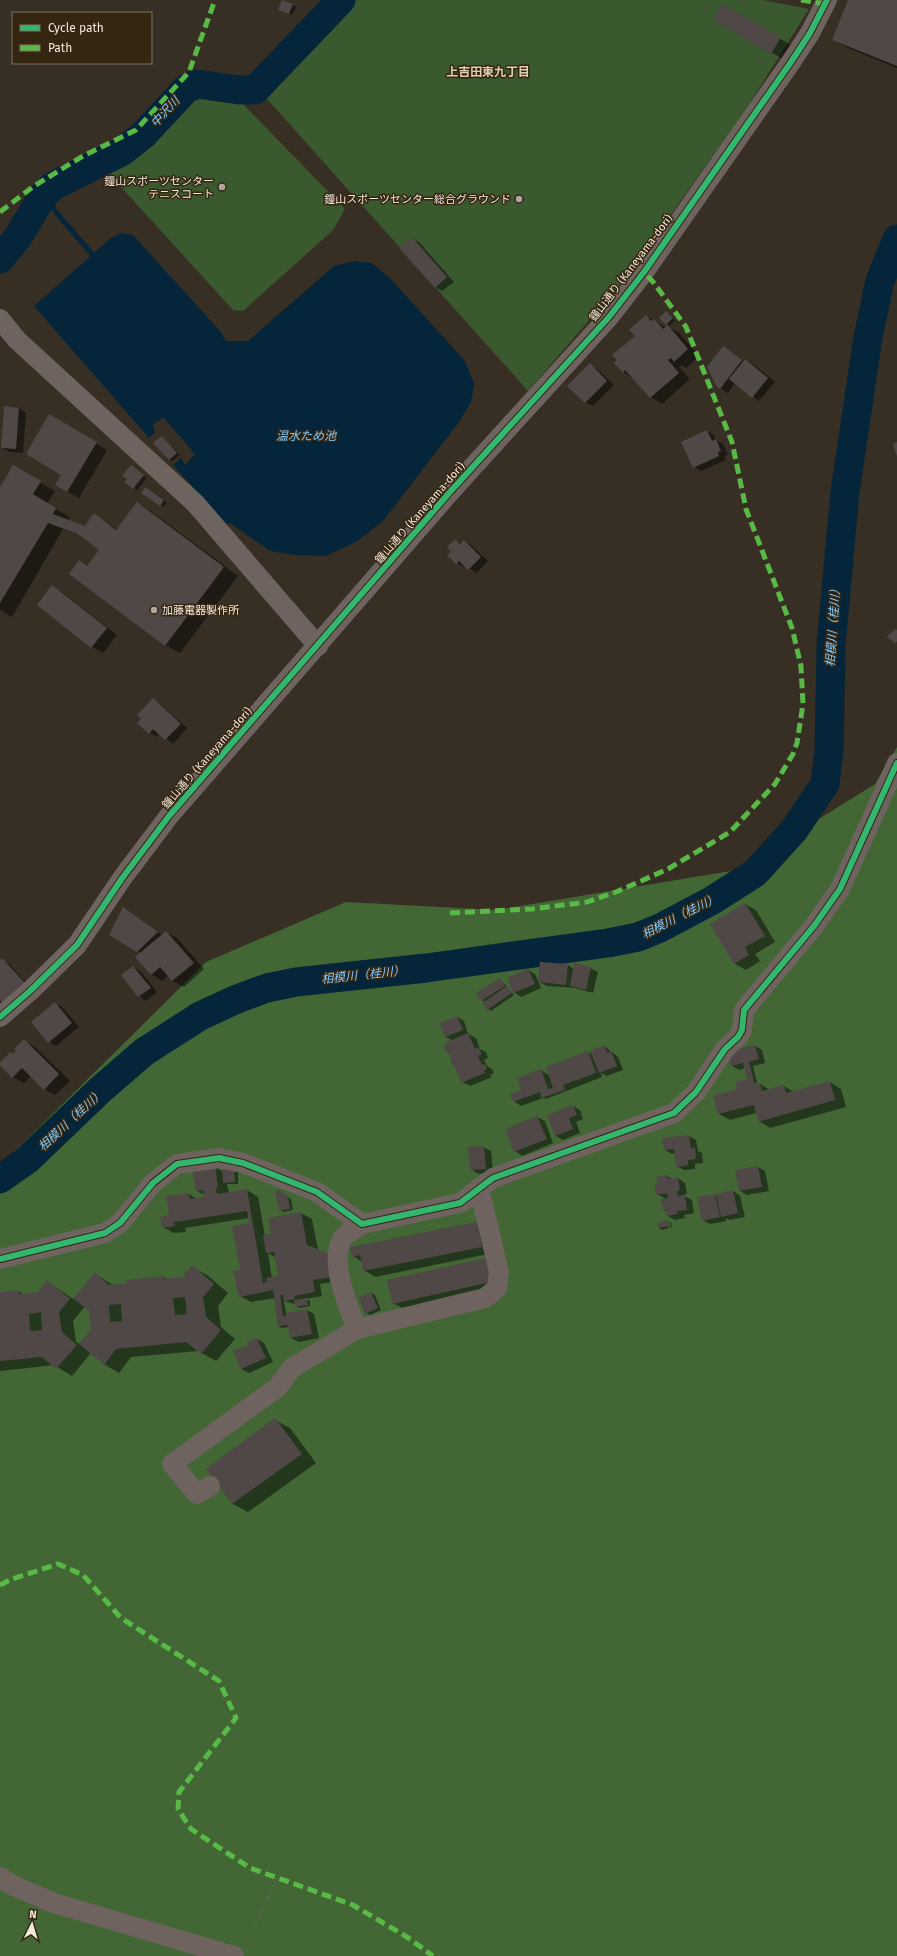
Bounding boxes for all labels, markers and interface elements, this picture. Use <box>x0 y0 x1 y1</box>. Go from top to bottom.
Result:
legend <box>12 12 152 64</box>
text: Cycle path <box>48 21 104 35</box>
text: Path <box>48 41 72 55</box>
district label: 上吉田東九丁目 <box>446 65 530 79</box>
water label: 中沢川 <box>148 93 184 130</box>
place label: 鐘山スポーツセンター テニスコート <box>104 175 214 201</box>
marker: 鐘山スポーツセンター テニスコート <box>217 182 227 192</box>
place label: 鐘山スポーツセンター総合グラウンド <box>324 193 511 206</box>
marker: 鐘山スポーツセンター総合グラウンド <box>514 194 524 204</box>
street label: 鐘山通り (Kaneyama-dori) <box>587 212 676 324</box>
water label: 温水ため池 <box>276 429 337 443</box>
street label: 鐘山通り (Kaneyama-dori) <box>372 459 468 566</box>
water label: 相模川（桂川） <box>823 583 843 667</box>
place label: 加藤電器製作所 <box>162 604 240 617</box>
marker: 加藤電器製作所 <box>149 605 159 615</box>
street label: 鐘山通り (Kaneyama-dori) <box>159 704 255 811</box>
water label: 相模川（桂川） <box>639 891 721 941</box>
water label: 相模川（桂川） <box>320 964 406 986</box>
water label: 相模川（桂川） <box>36 1086 106 1154</box>
north arrow <box>12 1904 52 1944</box>
text: N <box>29 1908 37 1921</box>

